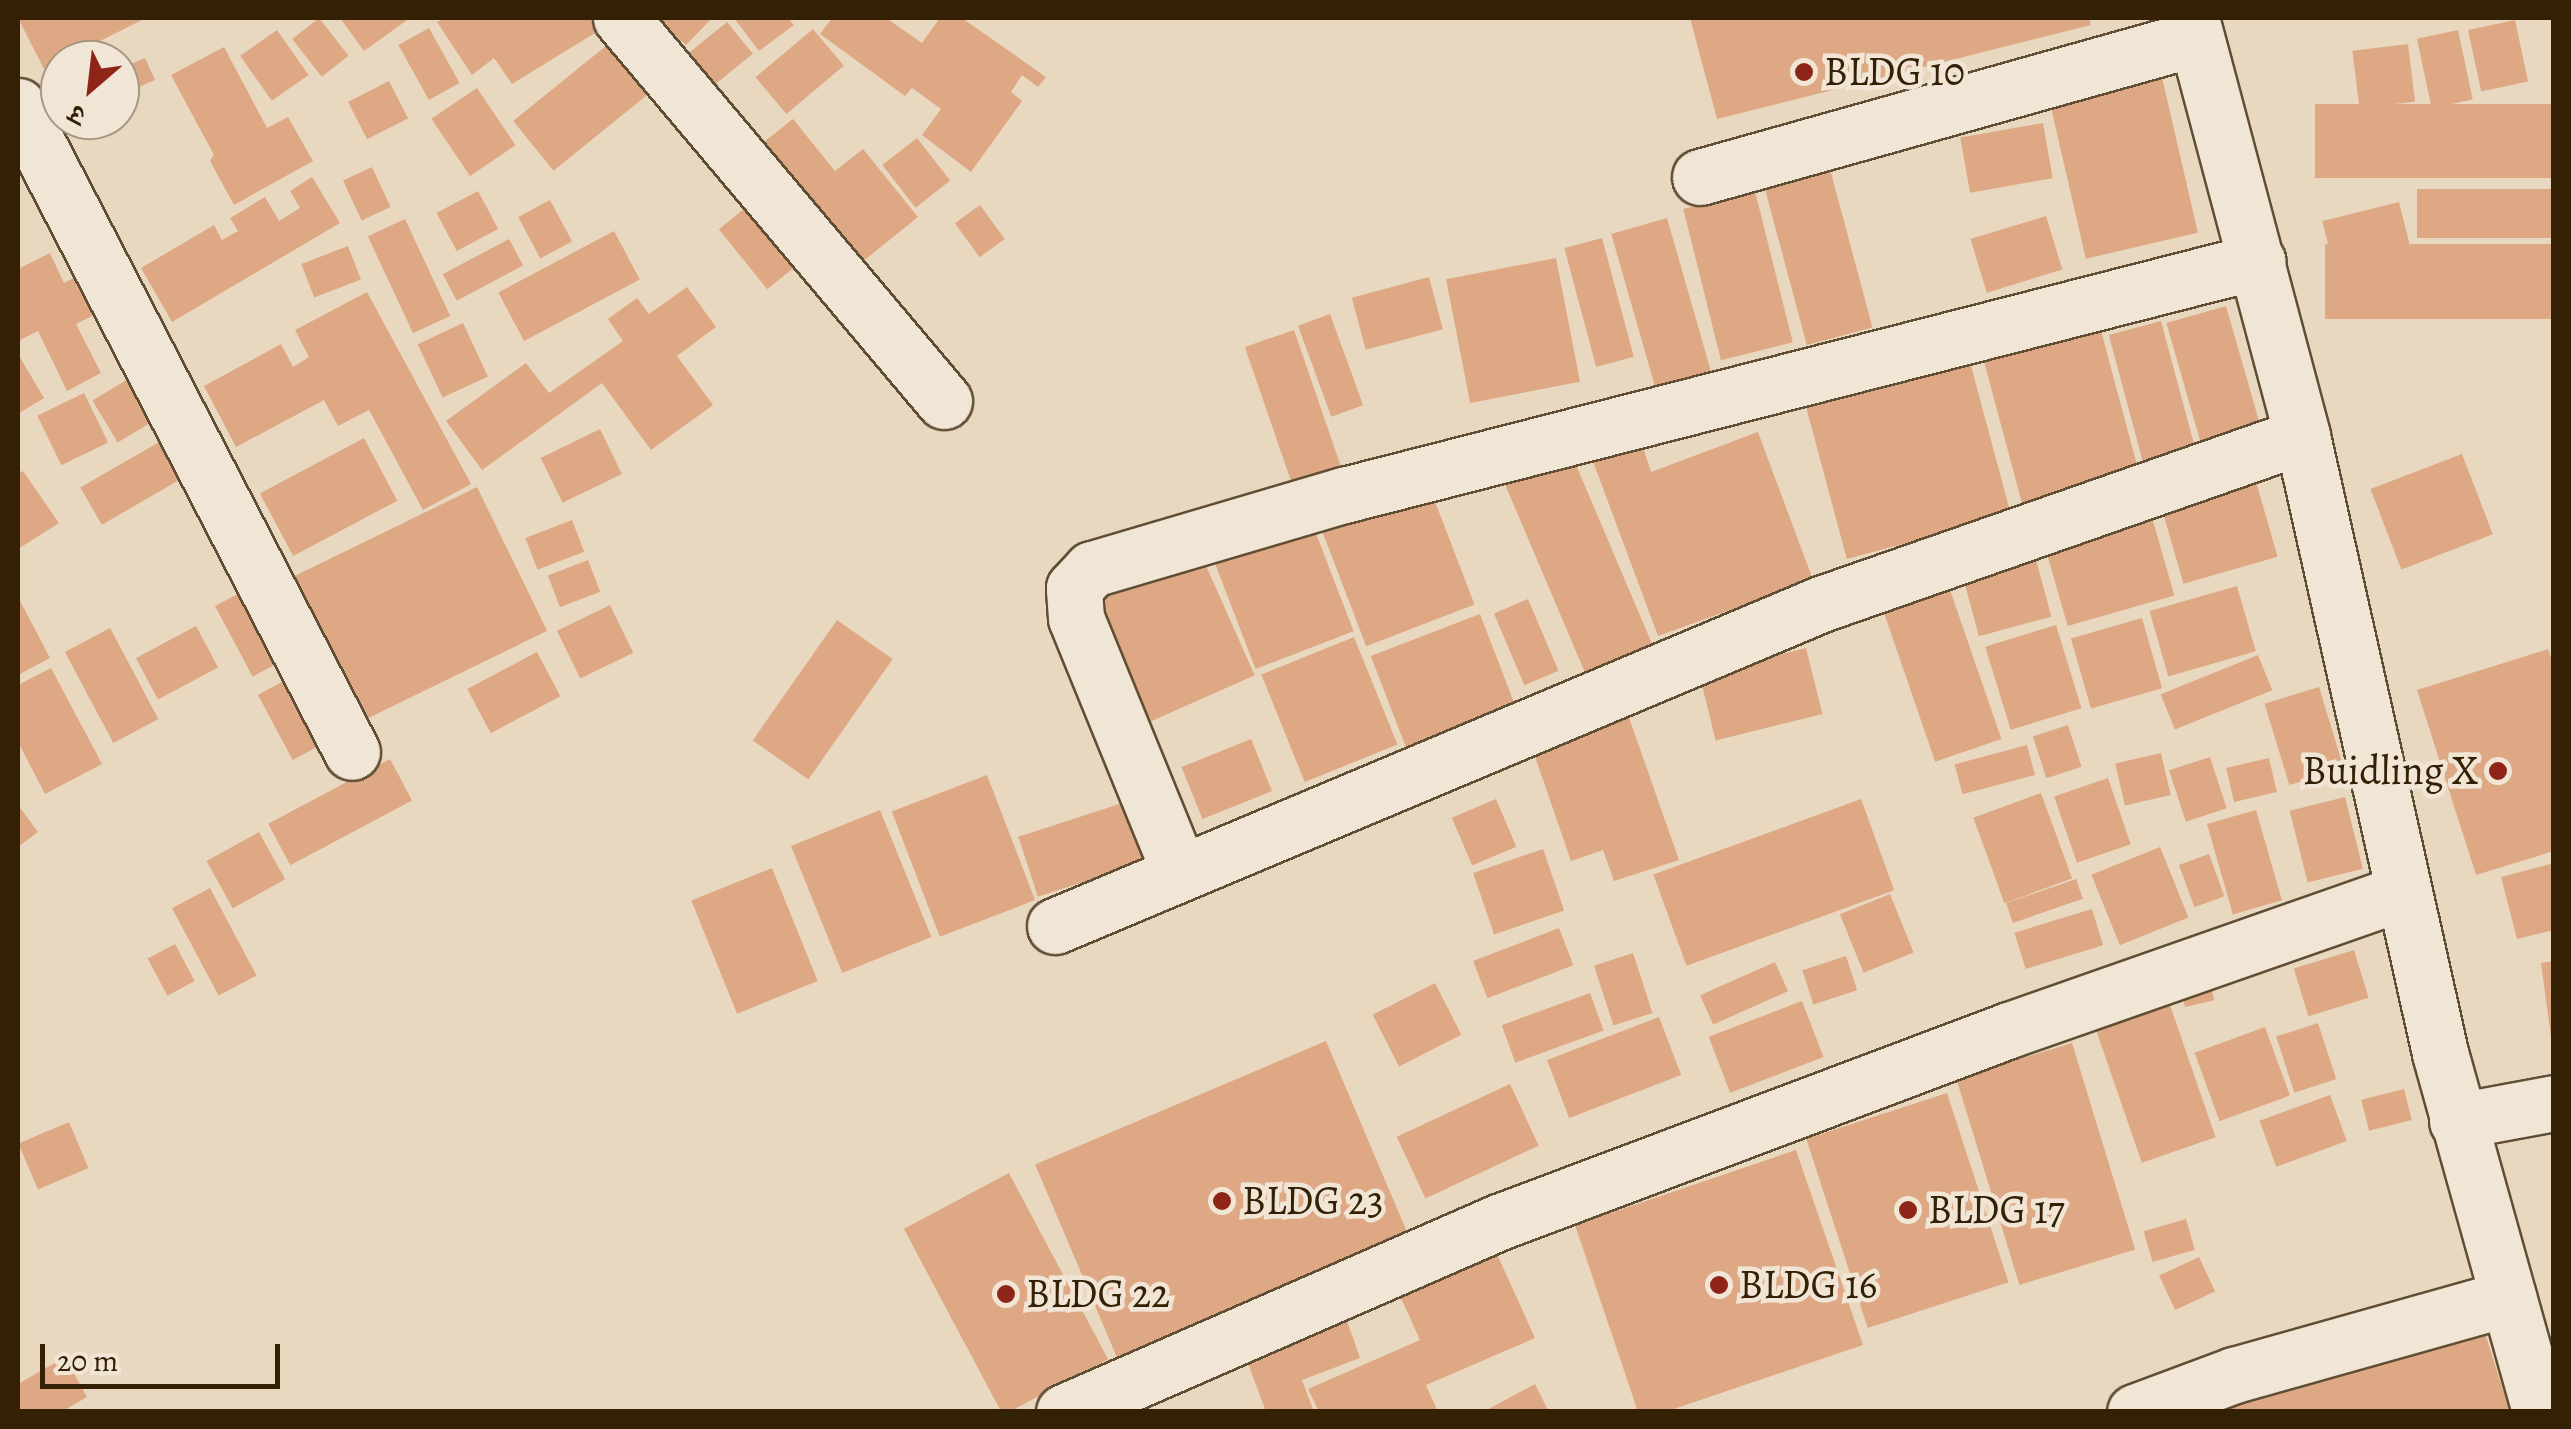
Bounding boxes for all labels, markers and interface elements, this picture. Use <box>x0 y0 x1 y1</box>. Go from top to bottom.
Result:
north arrow <box>40 40 140 140</box>
place label: BLDG 10 <box>1824 48 1965 96</box>
marker: BLDG 10 <box>1793 61 1815 83</box>
text: उ <box>62 95 92 135</box>
place label: Buidling X <box>2303 747 2478 795</box>
marker: Buidling X <box>2487 760 2509 782</box>
place label: BLDG 23 <box>1242 1177 1384 1225</box>
place label: BLDG 17 <box>1928 1186 2065 1234</box>
marker: BLDG 23 <box>1211 1190 1233 1212</box>
marker: BLDG 17 <box>1897 1199 1919 1221</box>
place label: BLDG 16 <box>1739 1261 1877 1309</box>
place label: BLDG 22 <box>1026 1270 1170 1318</box>
marker: BLDG 16 <box>1708 1274 1730 1296</box>
marker: BLDG 22 <box>995 1283 1017 1305</box>
scale bar <box>45 1324 285 1386</box>
text: 20 m <box>57 1341 118 1381</box>

